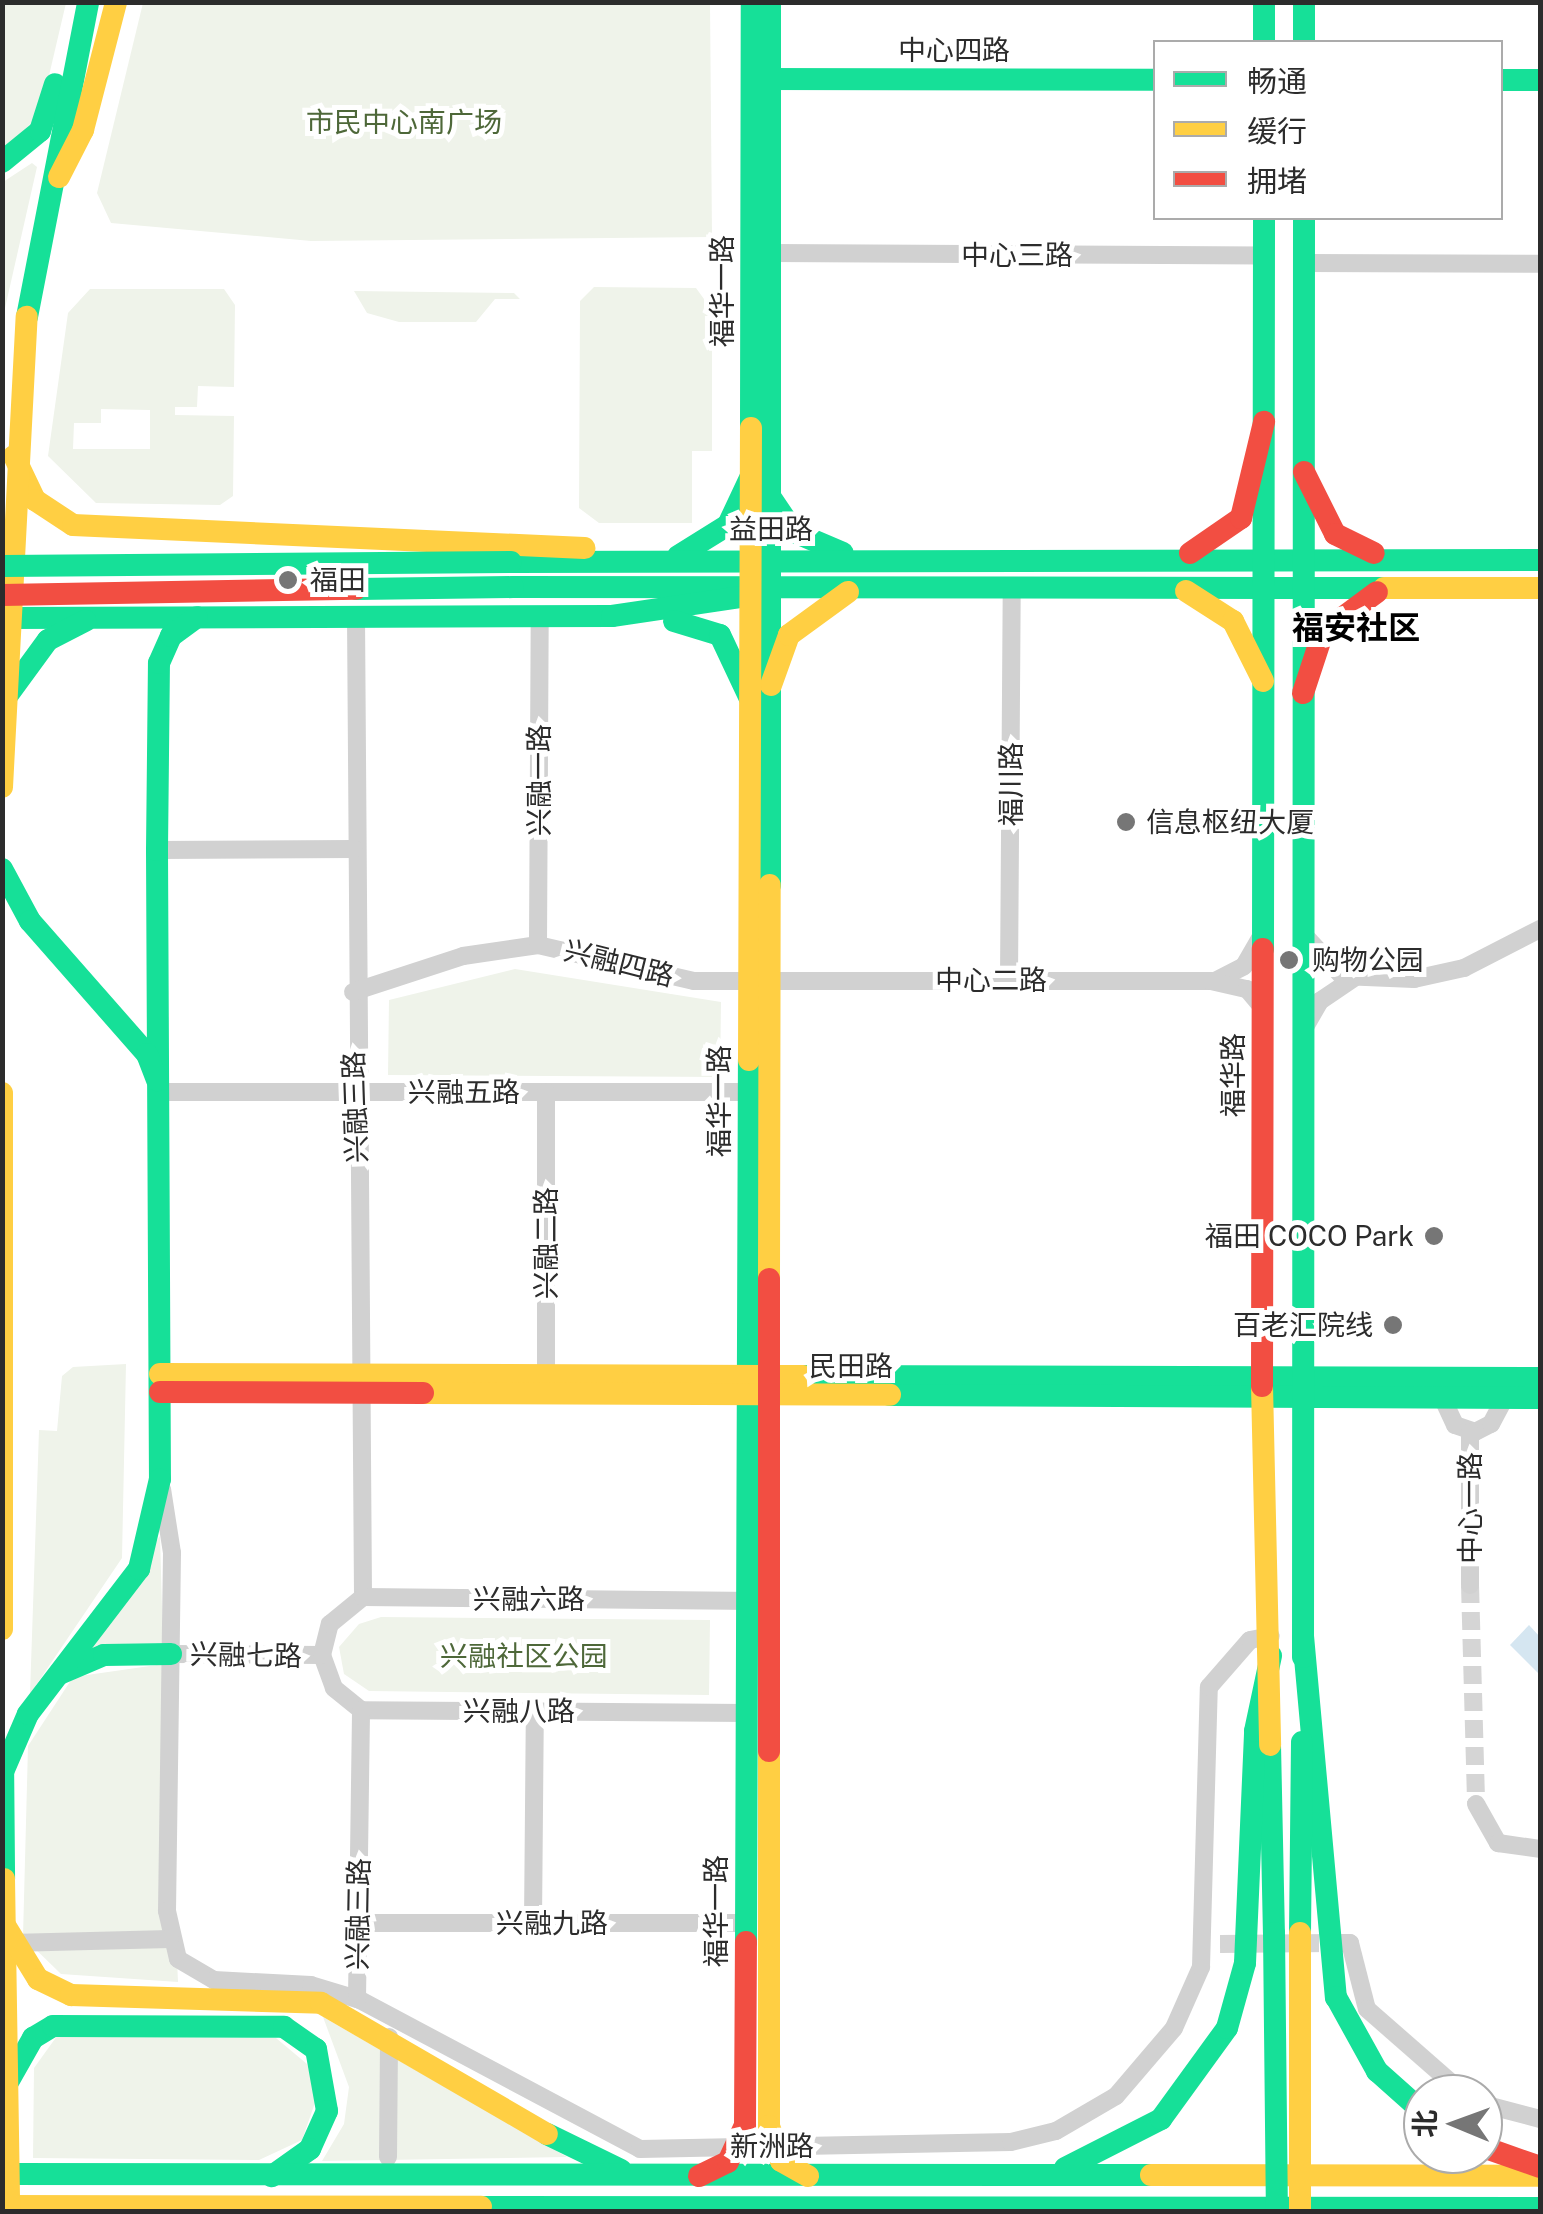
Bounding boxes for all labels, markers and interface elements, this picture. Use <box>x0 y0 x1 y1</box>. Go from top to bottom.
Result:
street label: 中心四路 <box>898 33 1010 67</box>
legend <box>1153 40 1503 220</box>
text: 畅通 <box>1247 63 1307 99</box>
park label: 市民中心南广场 <box>306 105 502 139</box>
text: 缓行 <box>1247 113 1307 149</box>
text: 拥堵 <box>1247 163 1307 199</box>
street label: 福华一路 <box>705 235 739 347</box>
street label: 中心三路 <box>961 238 1073 272</box>
street label: 益田路 <box>729 512 813 546</box>
place label: 福田 <box>310 563 366 597</box>
marker: 福田 <box>275 567 301 593</box>
district label: 福安社区 <box>1292 609 1420 647</box>
street label: 兴融一路 <box>522 724 556 836</box>
street label: 福川路 <box>994 742 1028 826</box>
place label: 信息枢纽大厦 <box>1146 805 1314 839</box>
marker: 信息枢纽大厦 <box>1115 811 1137 833</box>
street label: 兴融四路 <box>561 933 677 993</box>
place label: 购物公园 <box>1312 943 1424 977</box>
marker: 购物公园 <box>1276 947 1302 973</box>
street label: 中心二路 <box>935 963 1047 997</box>
street label: 福华路 <box>1216 1033 1250 1117</box>
street label: 福华一路 <box>702 1045 736 1157</box>
street label: 兴融三路 <box>336 1050 374 1164</box>
street label: 兴融五路 <box>408 1075 520 1109</box>
street label: 兴融二路 <box>529 1187 563 1299</box>
place label: 福田 COCO Park <box>1205 1219 1414 1253</box>
marker: 福田 COCO Park <box>1423 1225 1445 1247</box>
place label: 百老汇院线 <box>1233 1308 1373 1342</box>
marker: 百老汇院线 <box>1382 1314 1404 1336</box>
street label: 民田路 <box>809 1349 893 1383</box>
street label: 中心一路 <box>1453 1452 1487 1564</box>
street label: 兴融六路 <box>473 1582 585 1616</box>
street label: 兴融七路 <box>190 1637 302 1673</box>
park label: 兴融社区公园 <box>440 1639 608 1673</box>
street label: 兴融八路 <box>463 1694 575 1728</box>
street label: 福华一路 <box>699 1855 733 1967</box>
street label: 兴融三路 <box>340 1858 376 1970</box>
street label: 兴融九路 <box>496 1906 608 1940</box>
north arrow <box>1403 2074 1503 2174</box>
text: 北 <box>1408 2109 1441 2138</box>
street label: 新洲路 <box>730 2129 814 2163</box>

